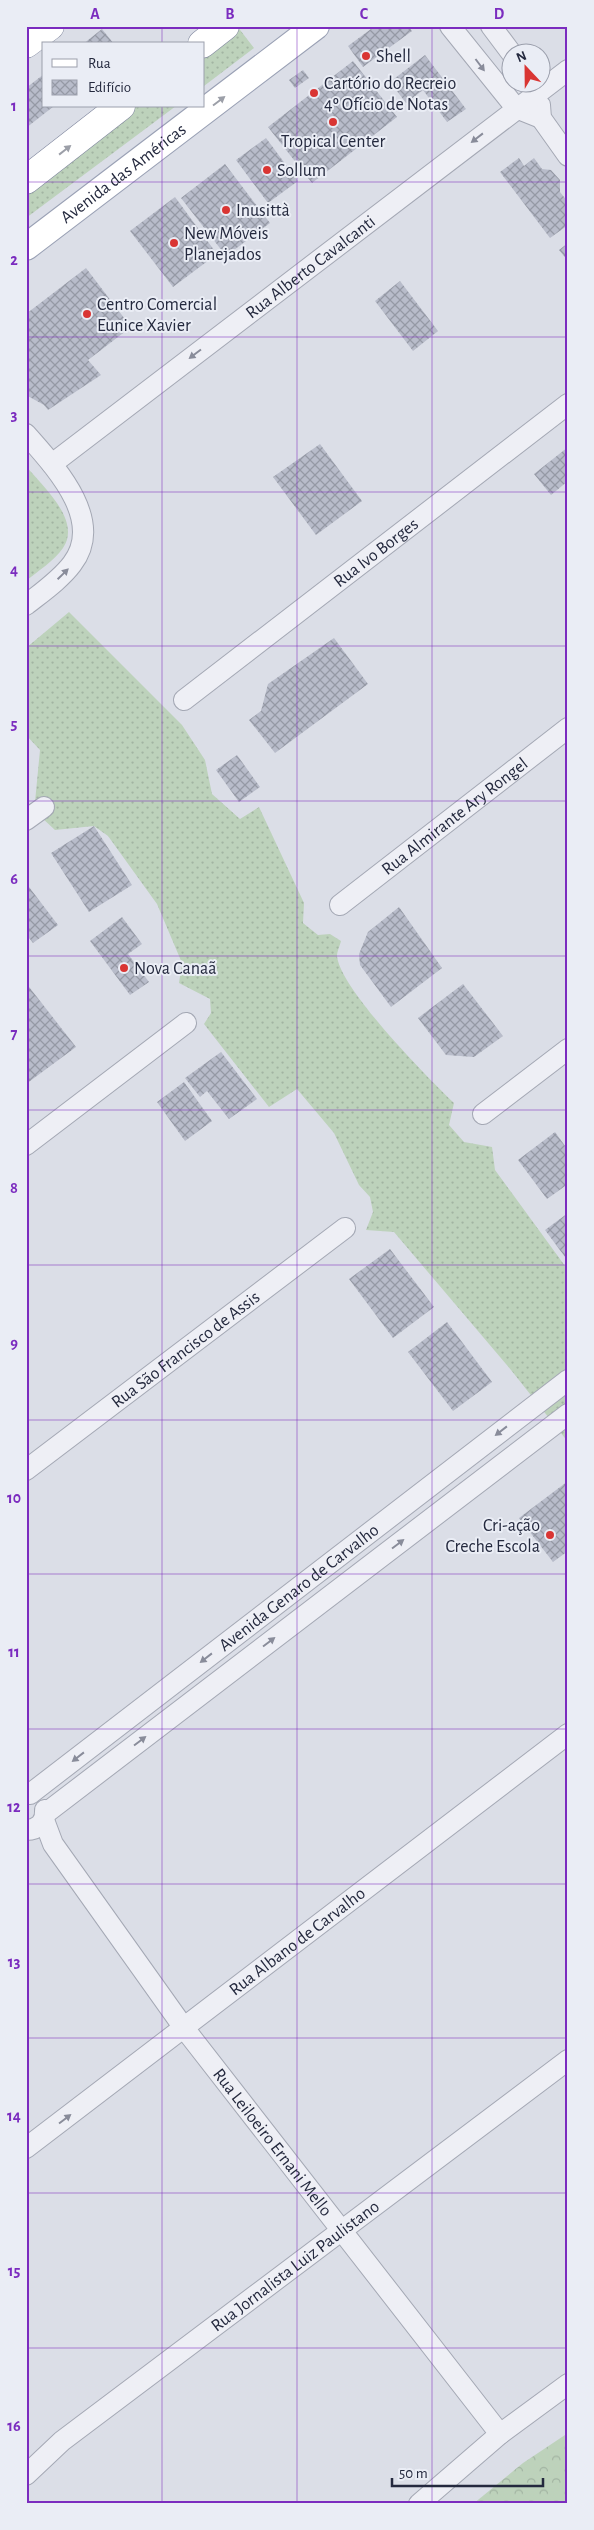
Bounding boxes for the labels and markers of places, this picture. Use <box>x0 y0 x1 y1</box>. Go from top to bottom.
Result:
place label: Shell <box>376 48 411 66</box>
marker: Shell <box>360 50 372 62</box>
place label: Cartório do Recreio 4º Ofício de Notas <box>324 75 456 114</box>
marker: Cartório do Recreio 4º Ofício de Notas <box>308 87 320 99</box>
marker: Tropical Center <box>327 116 339 128</box>
place label: Tropical Center <box>281 133 385 151</box>
place label: Sollum <box>277 162 326 180</box>
marker: Sollum <box>261 164 273 176</box>
place label: Inusittà <box>236 202 290 220</box>
marker: Inusittà <box>220 204 232 216</box>
place label: New Móveis Planejados <box>184 225 268 264</box>
marker: New Móveis Planejados <box>168 237 180 249</box>
place label: Centro Comercial Eunice Xavier <box>97 296 217 335</box>
marker: Centro Comercial Eunice Xavier <box>81 308 93 320</box>
place label: Nova Canaã <box>134 960 217 978</box>
marker: Nova Canaã <box>118 962 130 974</box>
place label: Cri-ação Creche Escola <box>445 1517 540 1556</box>
marker: Cri-ação Creche Escola <box>544 1529 556 1541</box>

